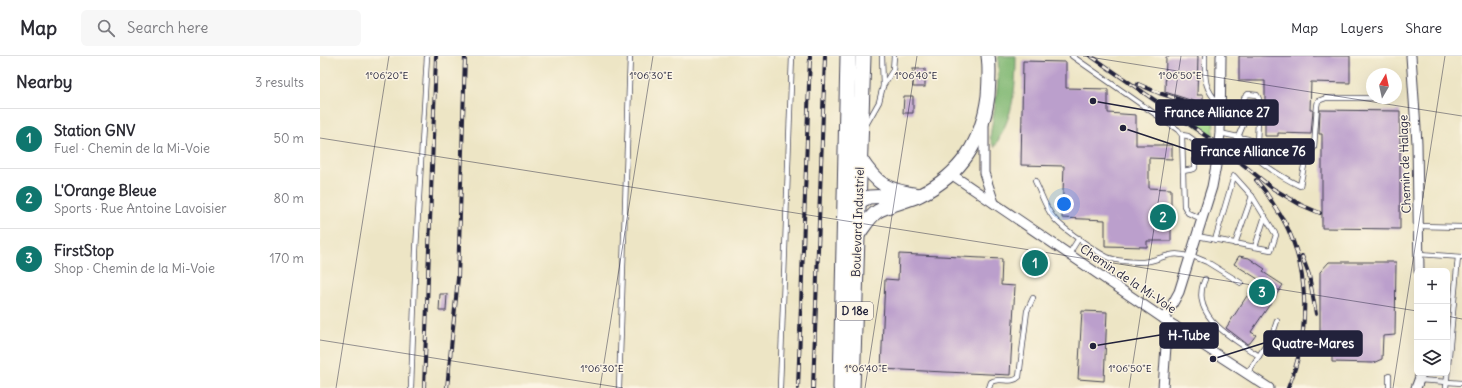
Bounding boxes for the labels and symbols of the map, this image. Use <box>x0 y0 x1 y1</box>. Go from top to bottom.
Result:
north arrow <box>1366 68 1402 104</box>
text: 1°06'20"E <box>366 69 409 82</box>
text: 1°06'30"E <box>629 69 673 82</box>
text: 1°06'40"E <box>895 69 938 82</box>
text: 1°06'50"E <box>1158 69 1202 82</box>
callout: France Alliance 27 <box>1156 100 1278 125</box>
text: France Alliance 27 <box>1164 104 1270 121</box>
street label: Chemin de Halage <box>1395 114 1414 214</box>
callout: France Alliance 76 <box>1192 139 1314 164</box>
text: France Alliance 76 <box>1200 143 1306 160</box>
street label: Boulevard Industriel <box>848 167 867 277</box>
your location <box>1054 194 1074 214</box>
pin: 2 <box>1150 202 1176 232</box>
street label: Chemin de la Mi-Voie <box>1077 241 1179 316</box>
pin: 1 <box>1022 248 1048 278</box>
pin: 3 <box>1249 277 1275 307</box>
road number: D 18e <box>837 302 873 320</box>
callout: H-Tube <box>1160 323 1218 348</box>
text: H-Tube <box>1168 327 1210 344</box>
callout: Quatre-Mares <box>1264 331 1362 356</box>
text: Quatre-Mares <box>1272 335 1354 352</box>
text: 1°06'30"E <box>580 362 624 375</box>
text: 1°06'40"E <box>845 362 888 375</box>
text: 1°06'50"E <box>1108 362 1152 375</box>

